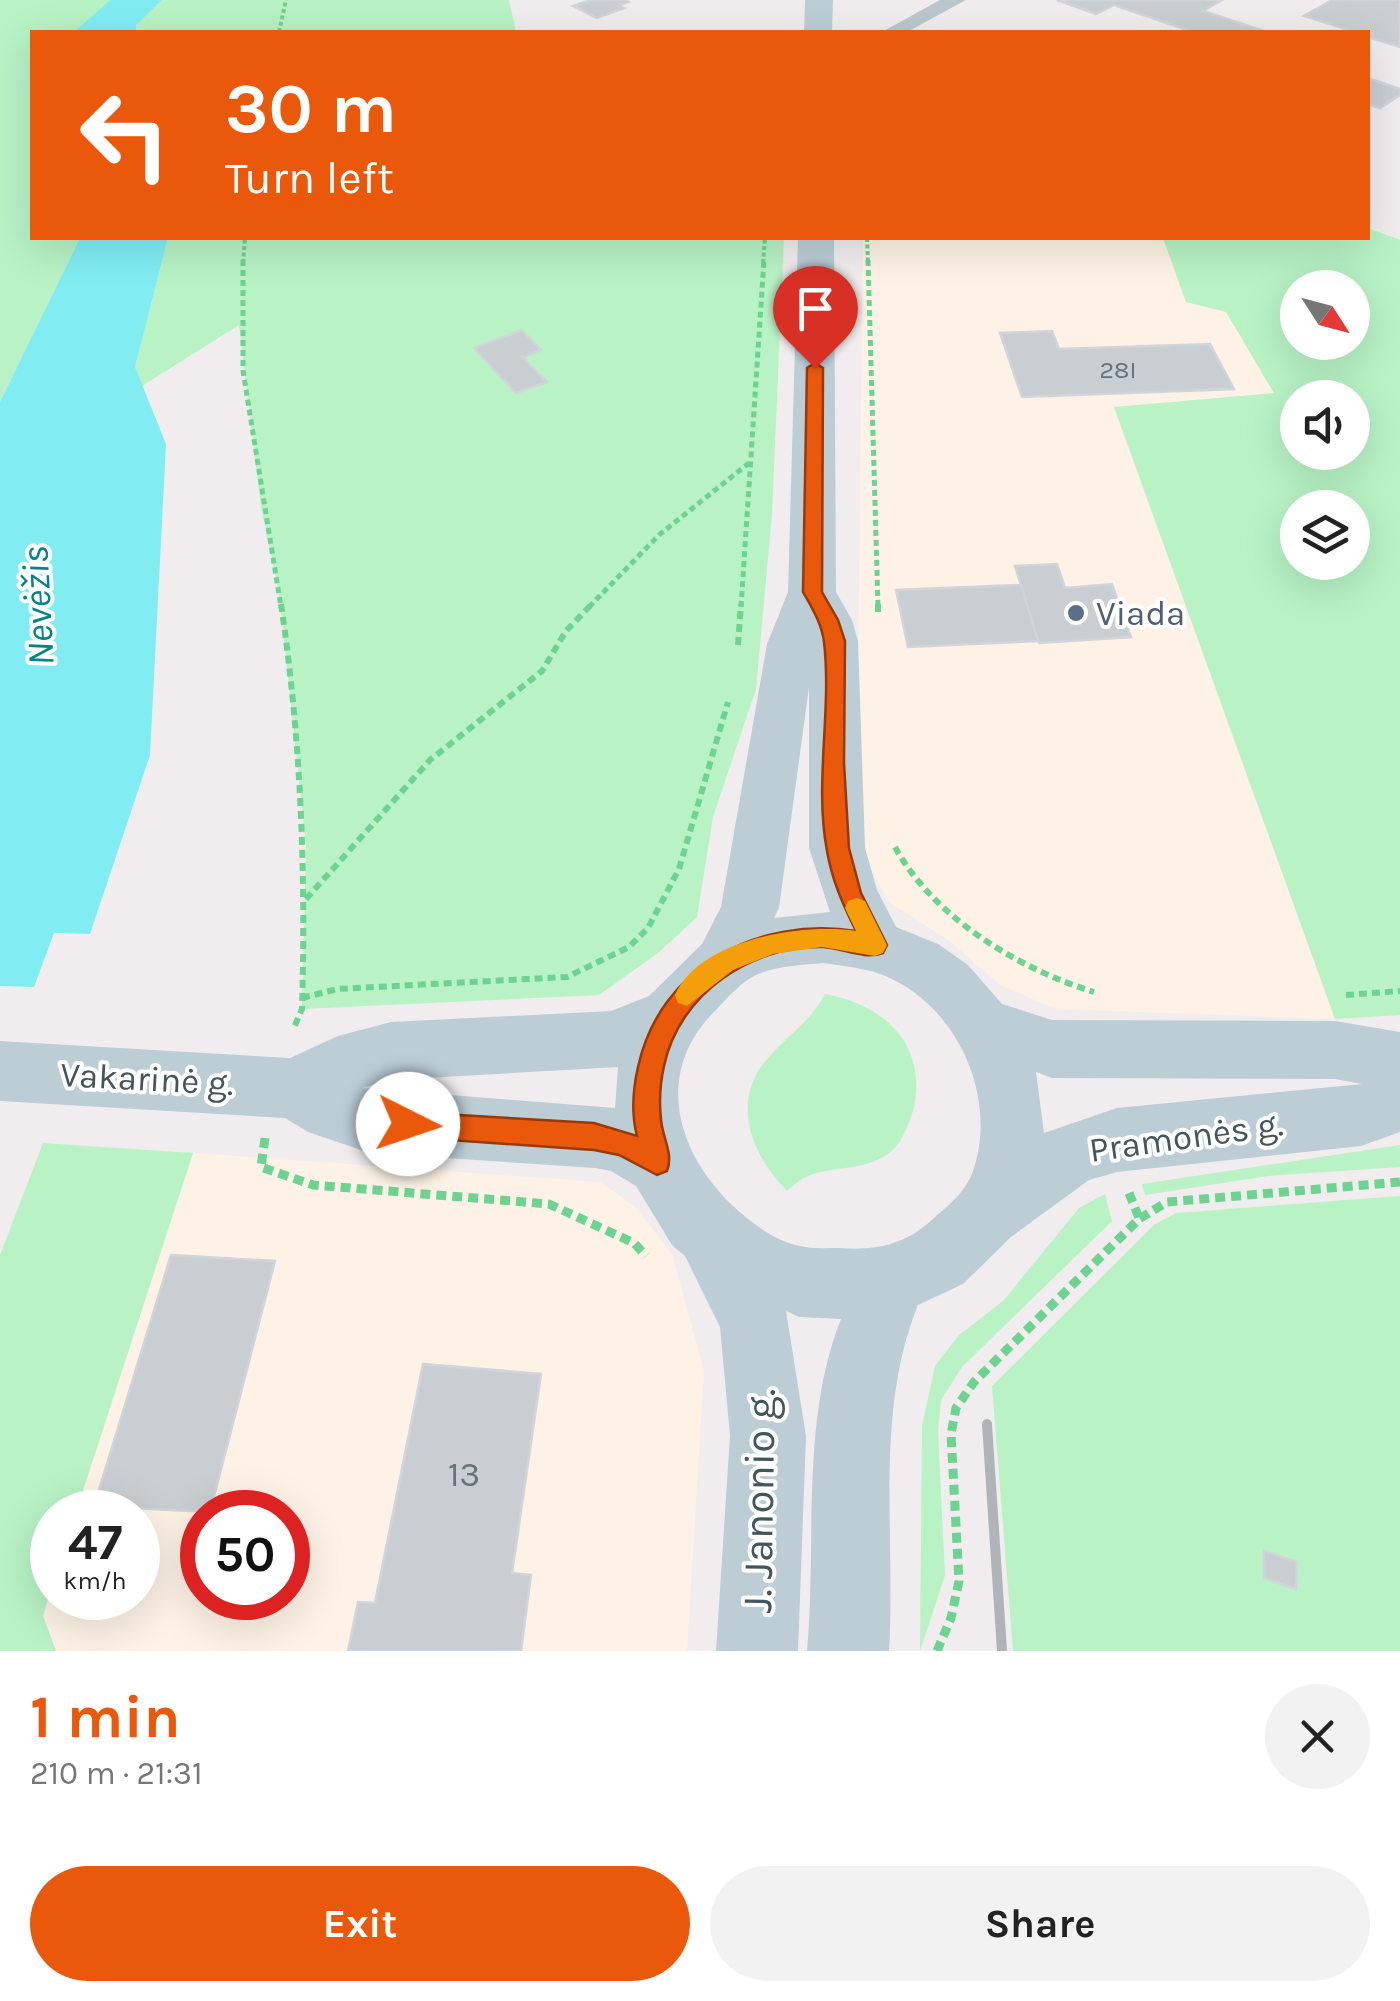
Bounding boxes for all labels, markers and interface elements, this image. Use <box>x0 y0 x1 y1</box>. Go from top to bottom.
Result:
text: 30 m <box>225 68 397 150</box>
icon: left <box>60 70 190 200</box>
text: Turn left <box>225 152 394 204</box>
pin <box>773 266 858 369</box>
north arrow <box>1280 270 1370 360</box>
map controls <box>1280 270 1370 580</box>
icon: arrive <box>788 281 843 336</box>
house number: 28I <box>1100 355 1136 384</box>
button: sound <box>1280 380 1370 470</box>
button: layers <box>1280 490 1370 580</box>
water label: Nevėžis <box>12 545 64 667</box>
place label: Viada <box>1096 593 1185 634</box>
marker: Viada <box>1065 602 1087 624</box>
street label: Vakarinė g. <box>59 1054 235 1104</box>
position arrow <box>356 1072 460 1176</box>
street label: Pramonės g. <box>1087 1103 1285 1171</box>
street label: J. Janonio g. <box>732 1388 786 1614</box>
house number: 13 <box>448 1454 480 1495</box>
speed limit sign: 50 <box>180 1490 310 1620</box>
text: 47 <box>68 1513 122 1572</box>
text: km/h <box>63 1566 127 1595</box>
text: 1 min <box>30 1682 181 1752</box>
button: close <box>1265 1684 1370 1789</box>
text: 210 m · 21:31 <box>30 1755 203 1792</box>
button: Exit <box>30 1866 690 1981</box>
button: Share <box>710 1866 1370 1981</box>

